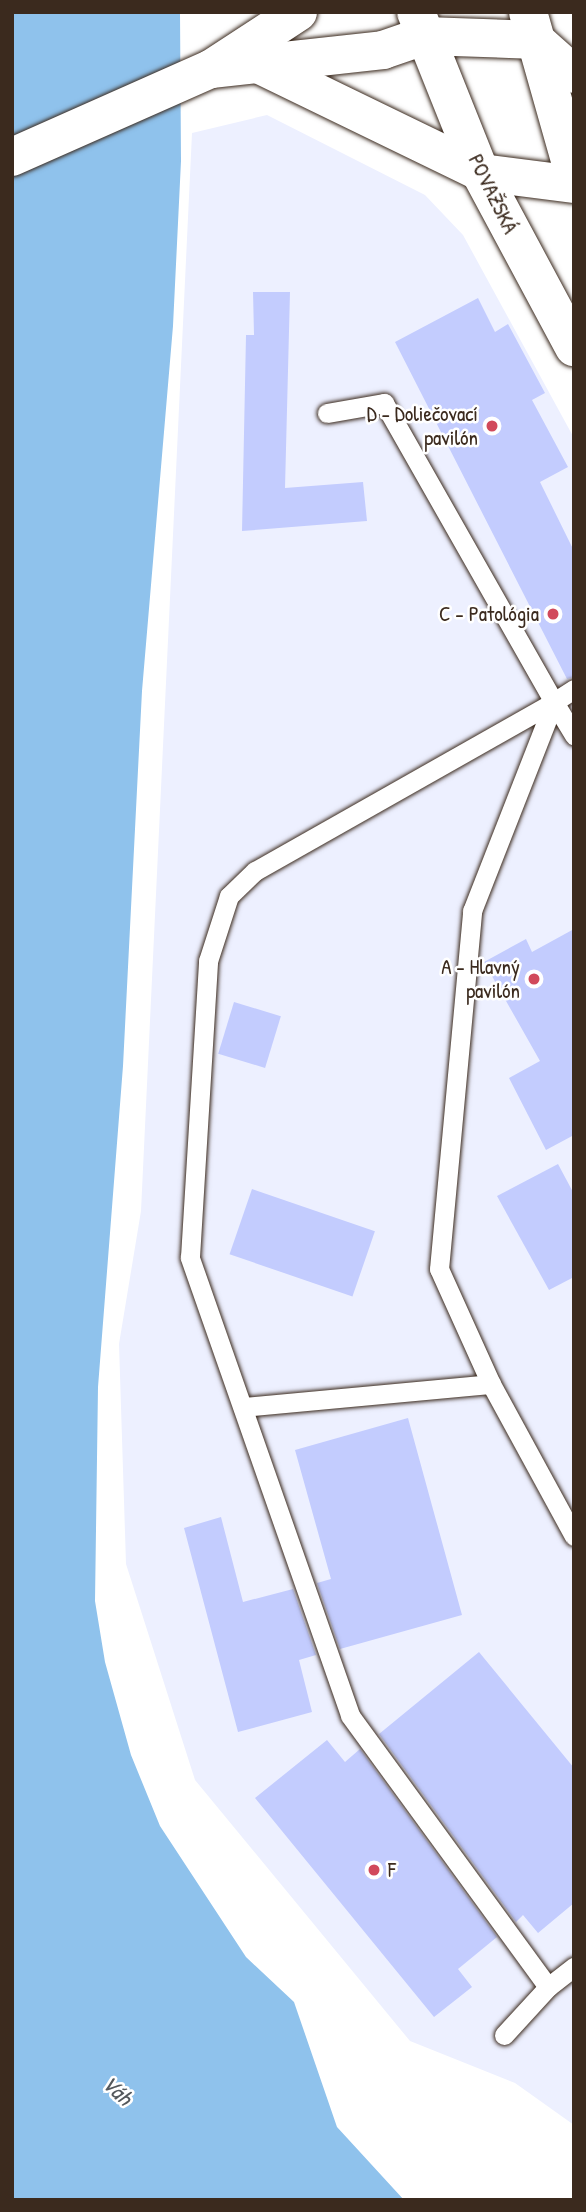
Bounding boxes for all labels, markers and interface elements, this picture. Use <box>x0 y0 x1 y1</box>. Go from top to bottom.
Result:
street label: POVAŽSKÁ <box>463 150 523 238</box>
place label: D - Doliečovací pavilón <box>367 401 478 451</box>
marker: D - Doliečovací pavilón <box>484 418 500 434</box>
place label: C - Patológia <box>439 601 539 627</box>
marker: C - Patológia <box>545 606 561 622</box>
place label: A - Hlavný pavilón <box>441 954 520 1004</box>
marker: A - Hlavný pavilón <box>526 971 542 987</box>
place label: F <box>388 1857 396 1883</box>
marker: F <box>366 1862 382 1878</box>
water label: Váh <box>96 2069 138 2111</box>

